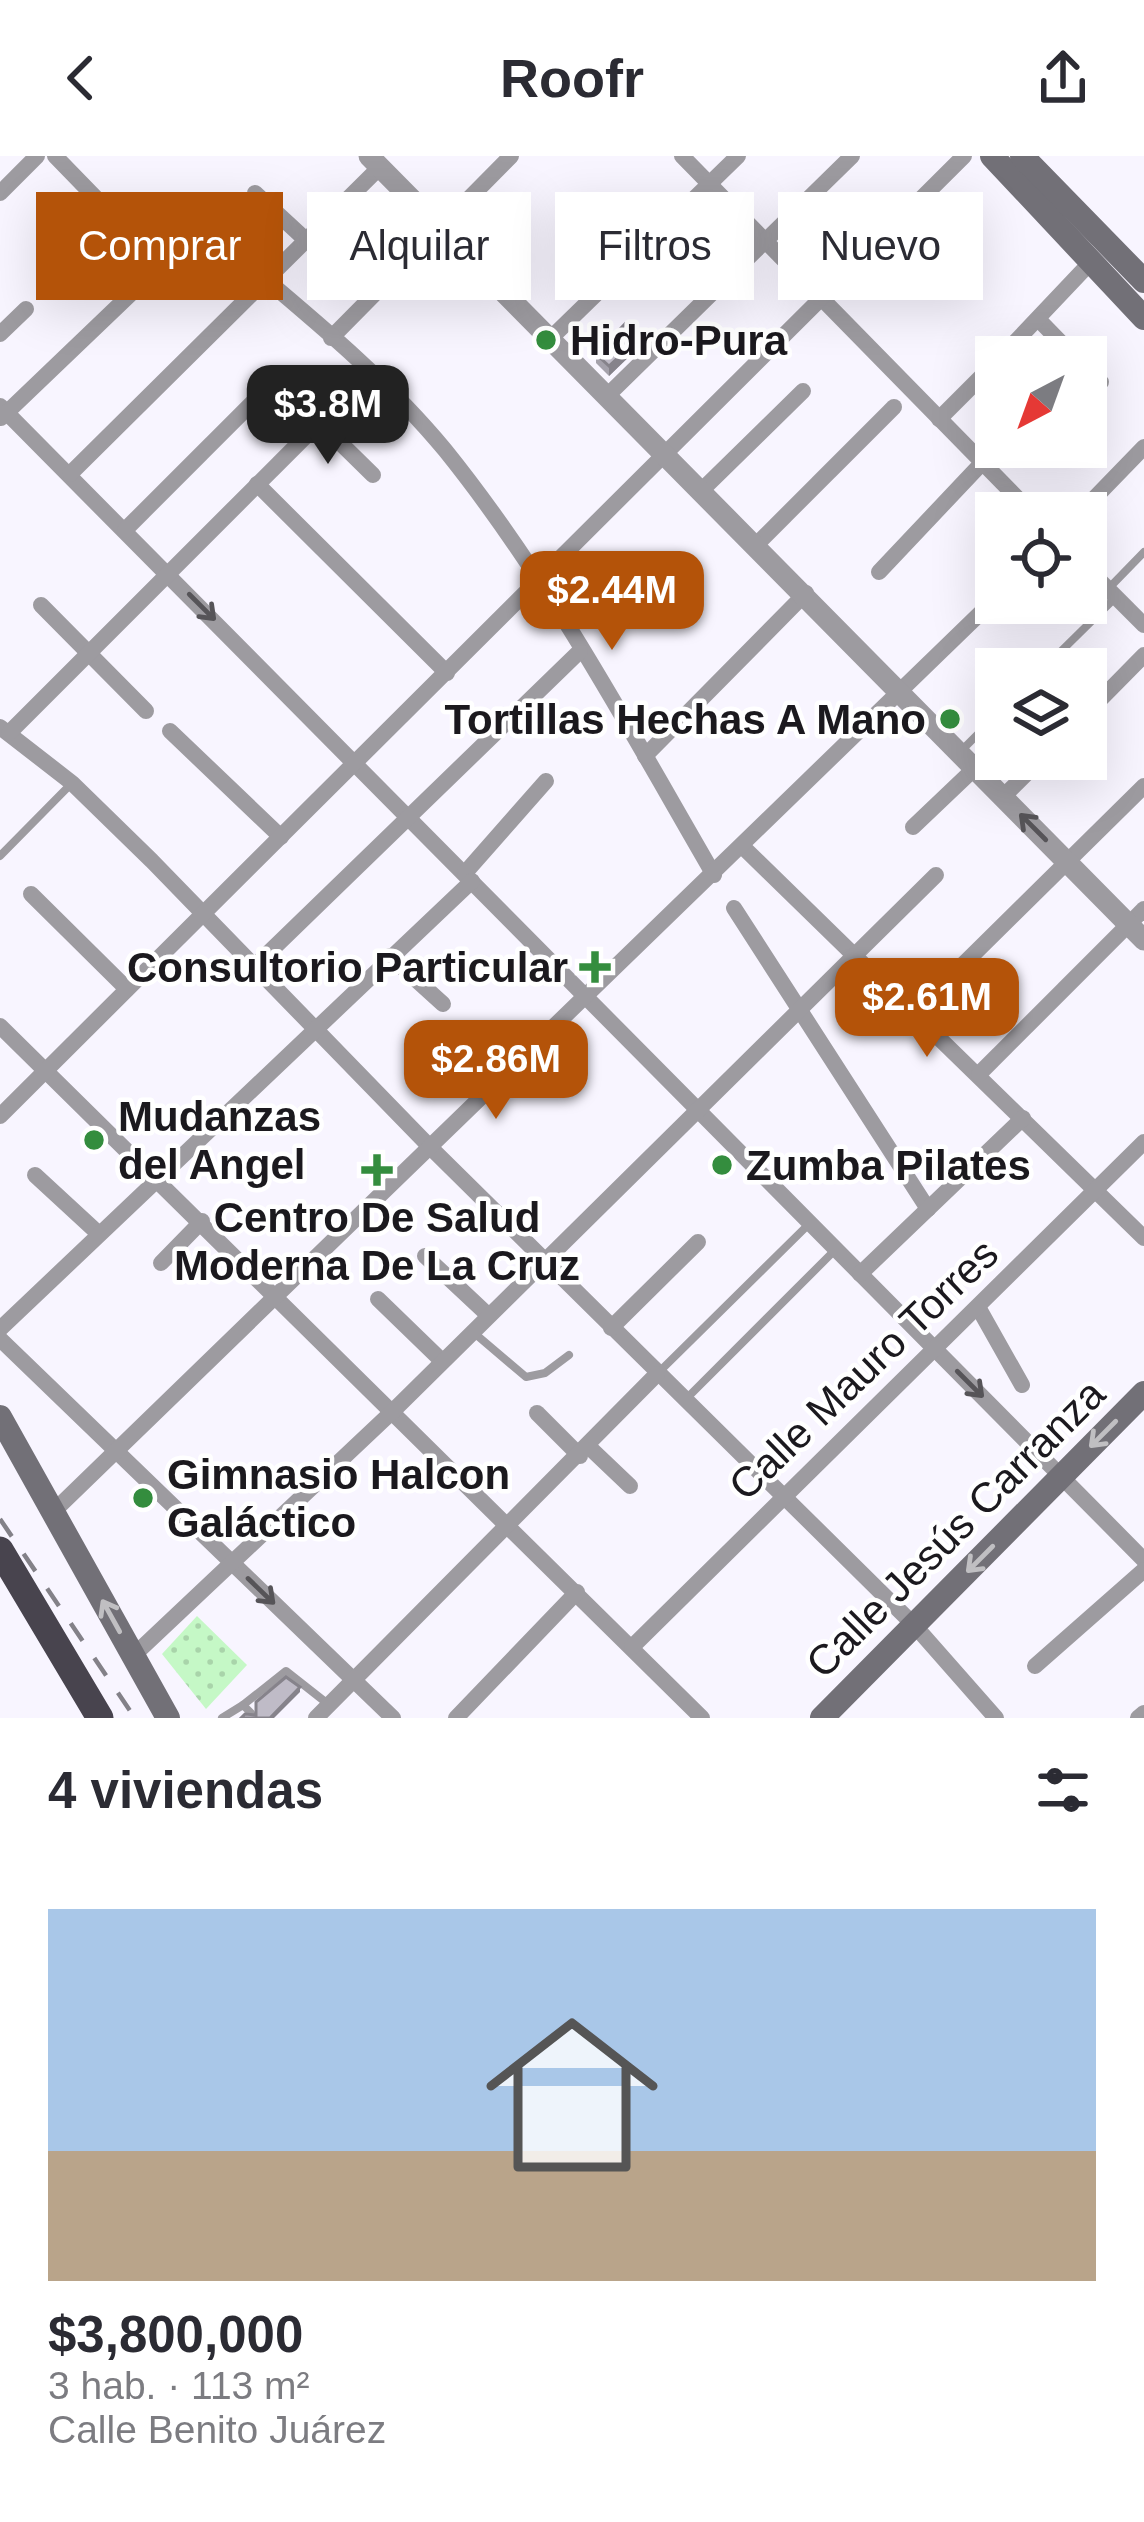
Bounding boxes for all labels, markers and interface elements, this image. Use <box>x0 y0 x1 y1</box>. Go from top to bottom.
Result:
icon: back <box>48 45 114 111</box>
icon: share <box>1030 45 1096 111</box>
text: Roofr <box>500 48 644 108</box>
chip: Comprar <box>36 192 283 300</box>
chip: Alquilar <box>307 192 531 300</box>
chip: Filtros <box>555 192 754 300</box>
chip: Nuevo <box>778 192 983 300</box>
place label: Hidro-Pura <box>570 317 788 364</box>
marker: Hidro-Pura <box>533 327 559 353</box>
north arrow <box>975 336 1107 468</box>
map controls <box>975 336 1107 780</box>
pin: $3.8M <box>244 365 412 467</box>
text: $3.8M <box>274 382 382 425</box>
button: locate <box>975 492 1107 624</box>
pin: $2.44M <box>514 551 710 653</box>
text: $2.44M <box>547 568 677 611</box>
one-way arrow <box>187 592 215 621</box>
button: layers <box>975 648 1107 780</box>
place label: Tortillas Hechas A Mano <box>444 696 926 743</box>
marker: Tortillas Hechas A Mano <box>937 706 963 732</box>
one-way arrow <box>1019 813 1047 842</box>
place label: Consultorio Particular <box>127 944 568 991</box>
marker: Consultorio Particular <box>579 951 611 983</box>
pin: $2.61M <box>829 958 1025 1060</box>
text: $2.61M <box>862 975 992 1018</box>
pin: $2.86M <box>398 1020 594 1122</box>
text: $2.86M <box>431 1037 561 1080</box>
place label: Mudanzas del Angel <box>118 1093 321 1188</box>
marker: Mudanzas del Angel <box>81 1127 107 1153</box>
place label: Zumba Pilates <box>746 1142 1031 1189</box>
marker: Zumba Pilates <box>709 1152 735 1178</box>
marker: Centro De Salud Moderna De La Cruz <box>361 1154 393 1186</box>
place label: Centro De Salud Moderna De La Cruz <box>174 1194 580 1289</box>
street label: Calle Mauro Torres <box>720 1229 1007 1509</box>
street label: Calle Jesús Carranza <box>797 1369 1114 1687</box>
one-way arrow <box>955 1369 984 1398</box>
one-way arrow <box>1089 1419 1118 1448</box>
place label: Gimnasio Halcon Galáctico <box>167 1451 510 1546</box>
marker: Gimnasio Halcon Galáctico <box>130 1485 156 1511</box>
one-way arrow <box>966 1544 994 1573</box>
one-way arrow <box>245 1576 275 1604</box>
one-way arrow <box>98 1599 122 1634</box>
icon: filters <box>1030 1757 1096 1823</box>
text: 4 viviendas <box>48 1762 323 1819</box>
icon: home <box>464 1987 680 2203</box>
text: $3,800,000 <box>48 2306 303 2363</box>
text: 3 hab. · 113 m² <box>48 2364 310 2407</box>
text: Calle Benito Juárez <box>48 2408 386 2451</box>

